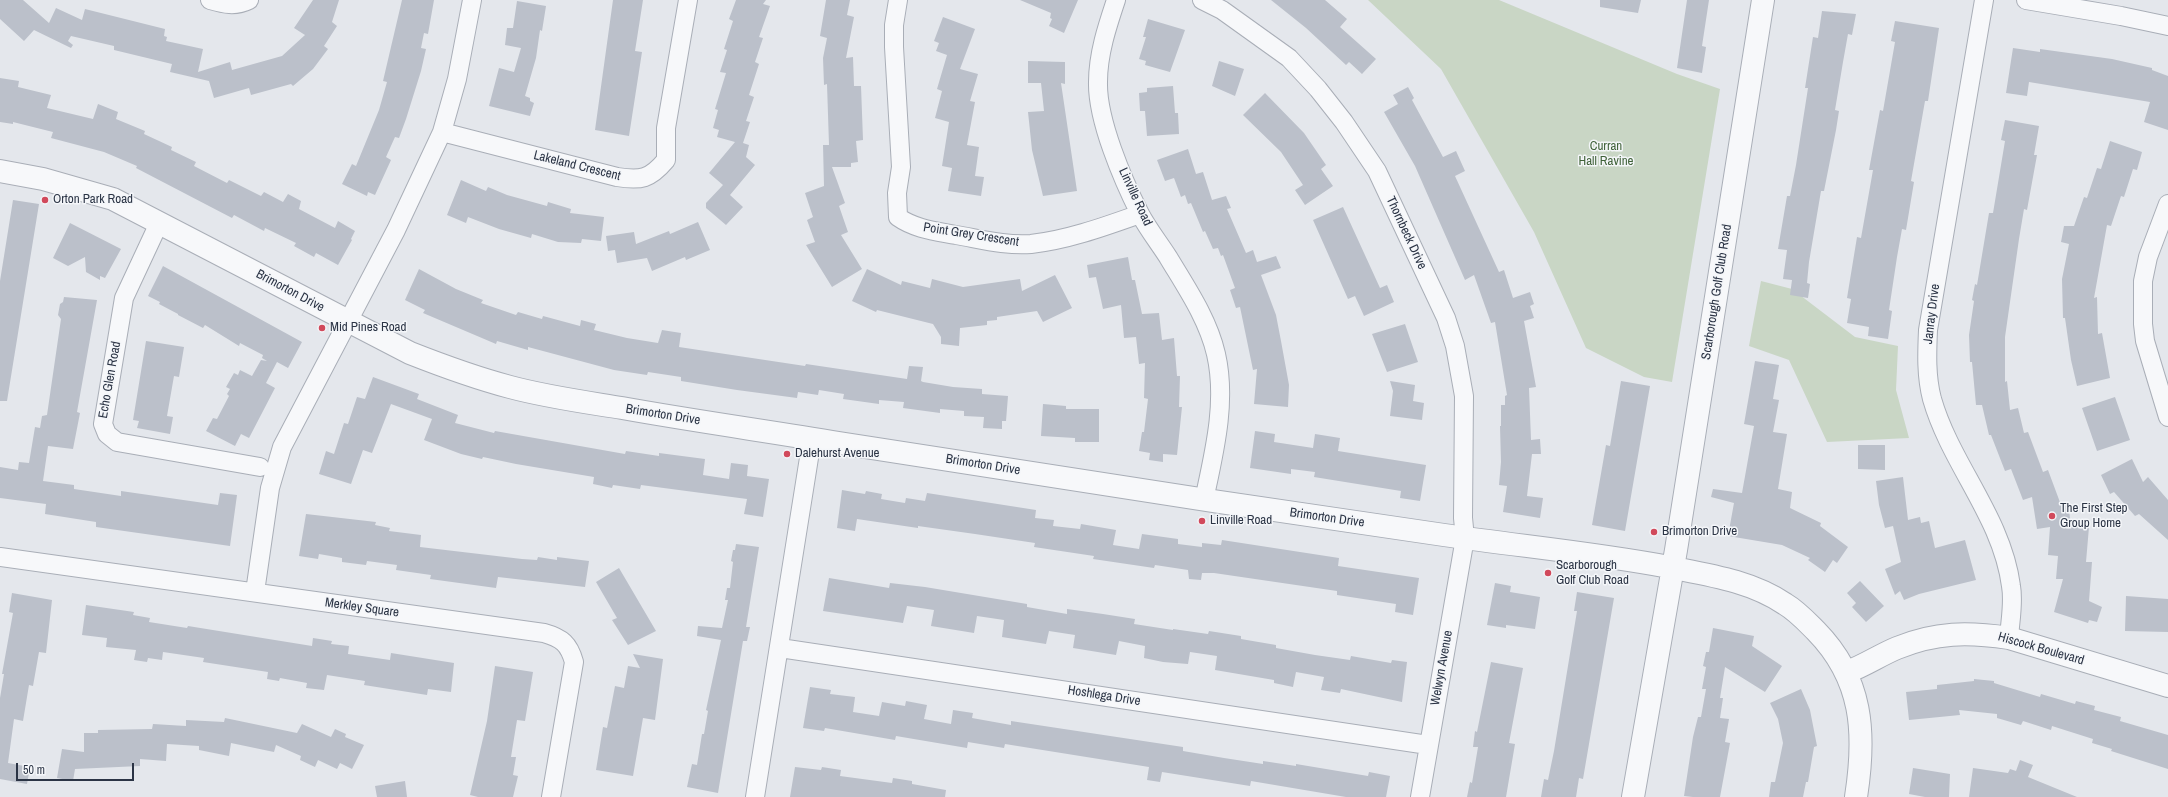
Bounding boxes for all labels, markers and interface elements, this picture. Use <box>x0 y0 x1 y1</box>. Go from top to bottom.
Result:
park label: Curran Hall Ravine <box>1578 139 1634 170</box>
street label: Lakeland Crescent <box>532 148 622 184</box>
street label: Linville Road <box>1115 166 1155 228</box>
place label: Orton Park Road <box>53 192 133 208</box>
street label: Thornbeck Drive <box>1382 194 1430 272</box>
marker: Orton Park Road <box>40 195 50 205</box>
street label: Point Grey Crescent <box>922 220 1020 250</box>
street label: Scarborough Golf Club Road <box>1699 223 1735 361</box>
street label: Brimorton Drive <box>253 266 327 316</box>
street label: Janray Drive <box>1921 283 1943 345</box>
place label: Mid Pines Road <box>330 320 406 336</box>
marker: Mid Pines Road <box>317 323 327 333</box>
street label: Echo Glen Road <box>96 340 124 420</box>
street label: Brimorton Drive <box>625 401 701 429</box>
place label: Dalehurst Avenue <box>795 446 880 462</box>
marker: Dalehurst Avenue <box>782 449 792 459</box>
street label: Brimorton Drive <box>945 451 1021 479</box>
place label: The First Step Group Home <box>2060 501 2128 532</box>
street label: Brimorton Drive <box>1289 505 1365 531</box>
marker: The First Step Group Home <box>2047 511 2057 521</box>
place label: Linville Road <box>1210 513 1272 529</box>
marker: Linville Road <box>1197 516 1207 526</box>
place label: Brimorton Drive <box>1662 524 1737 540</box>
marker: Brimorton Drive <box>1649 527 1659 537</box>
place label: Scarborough Golf Club Road <box>1556 558 1629 589</box>
marker: Scarborough Golf Club Road <box>1543 568 1553 578</box>
street label: Merkley Square <box>324 595 400 621</box>
street label: Welwyn Avenue <box>1428 629 1456 707</box>
street label: Hiscock Boulevard <box>1996 629 2086 669</box>
street label: Hoshlega Drive <box>1067 683 1141 709</box>
scale bar <box>18 755 136 781</box>
text: 50 m <box>23 762 45 778</box>

